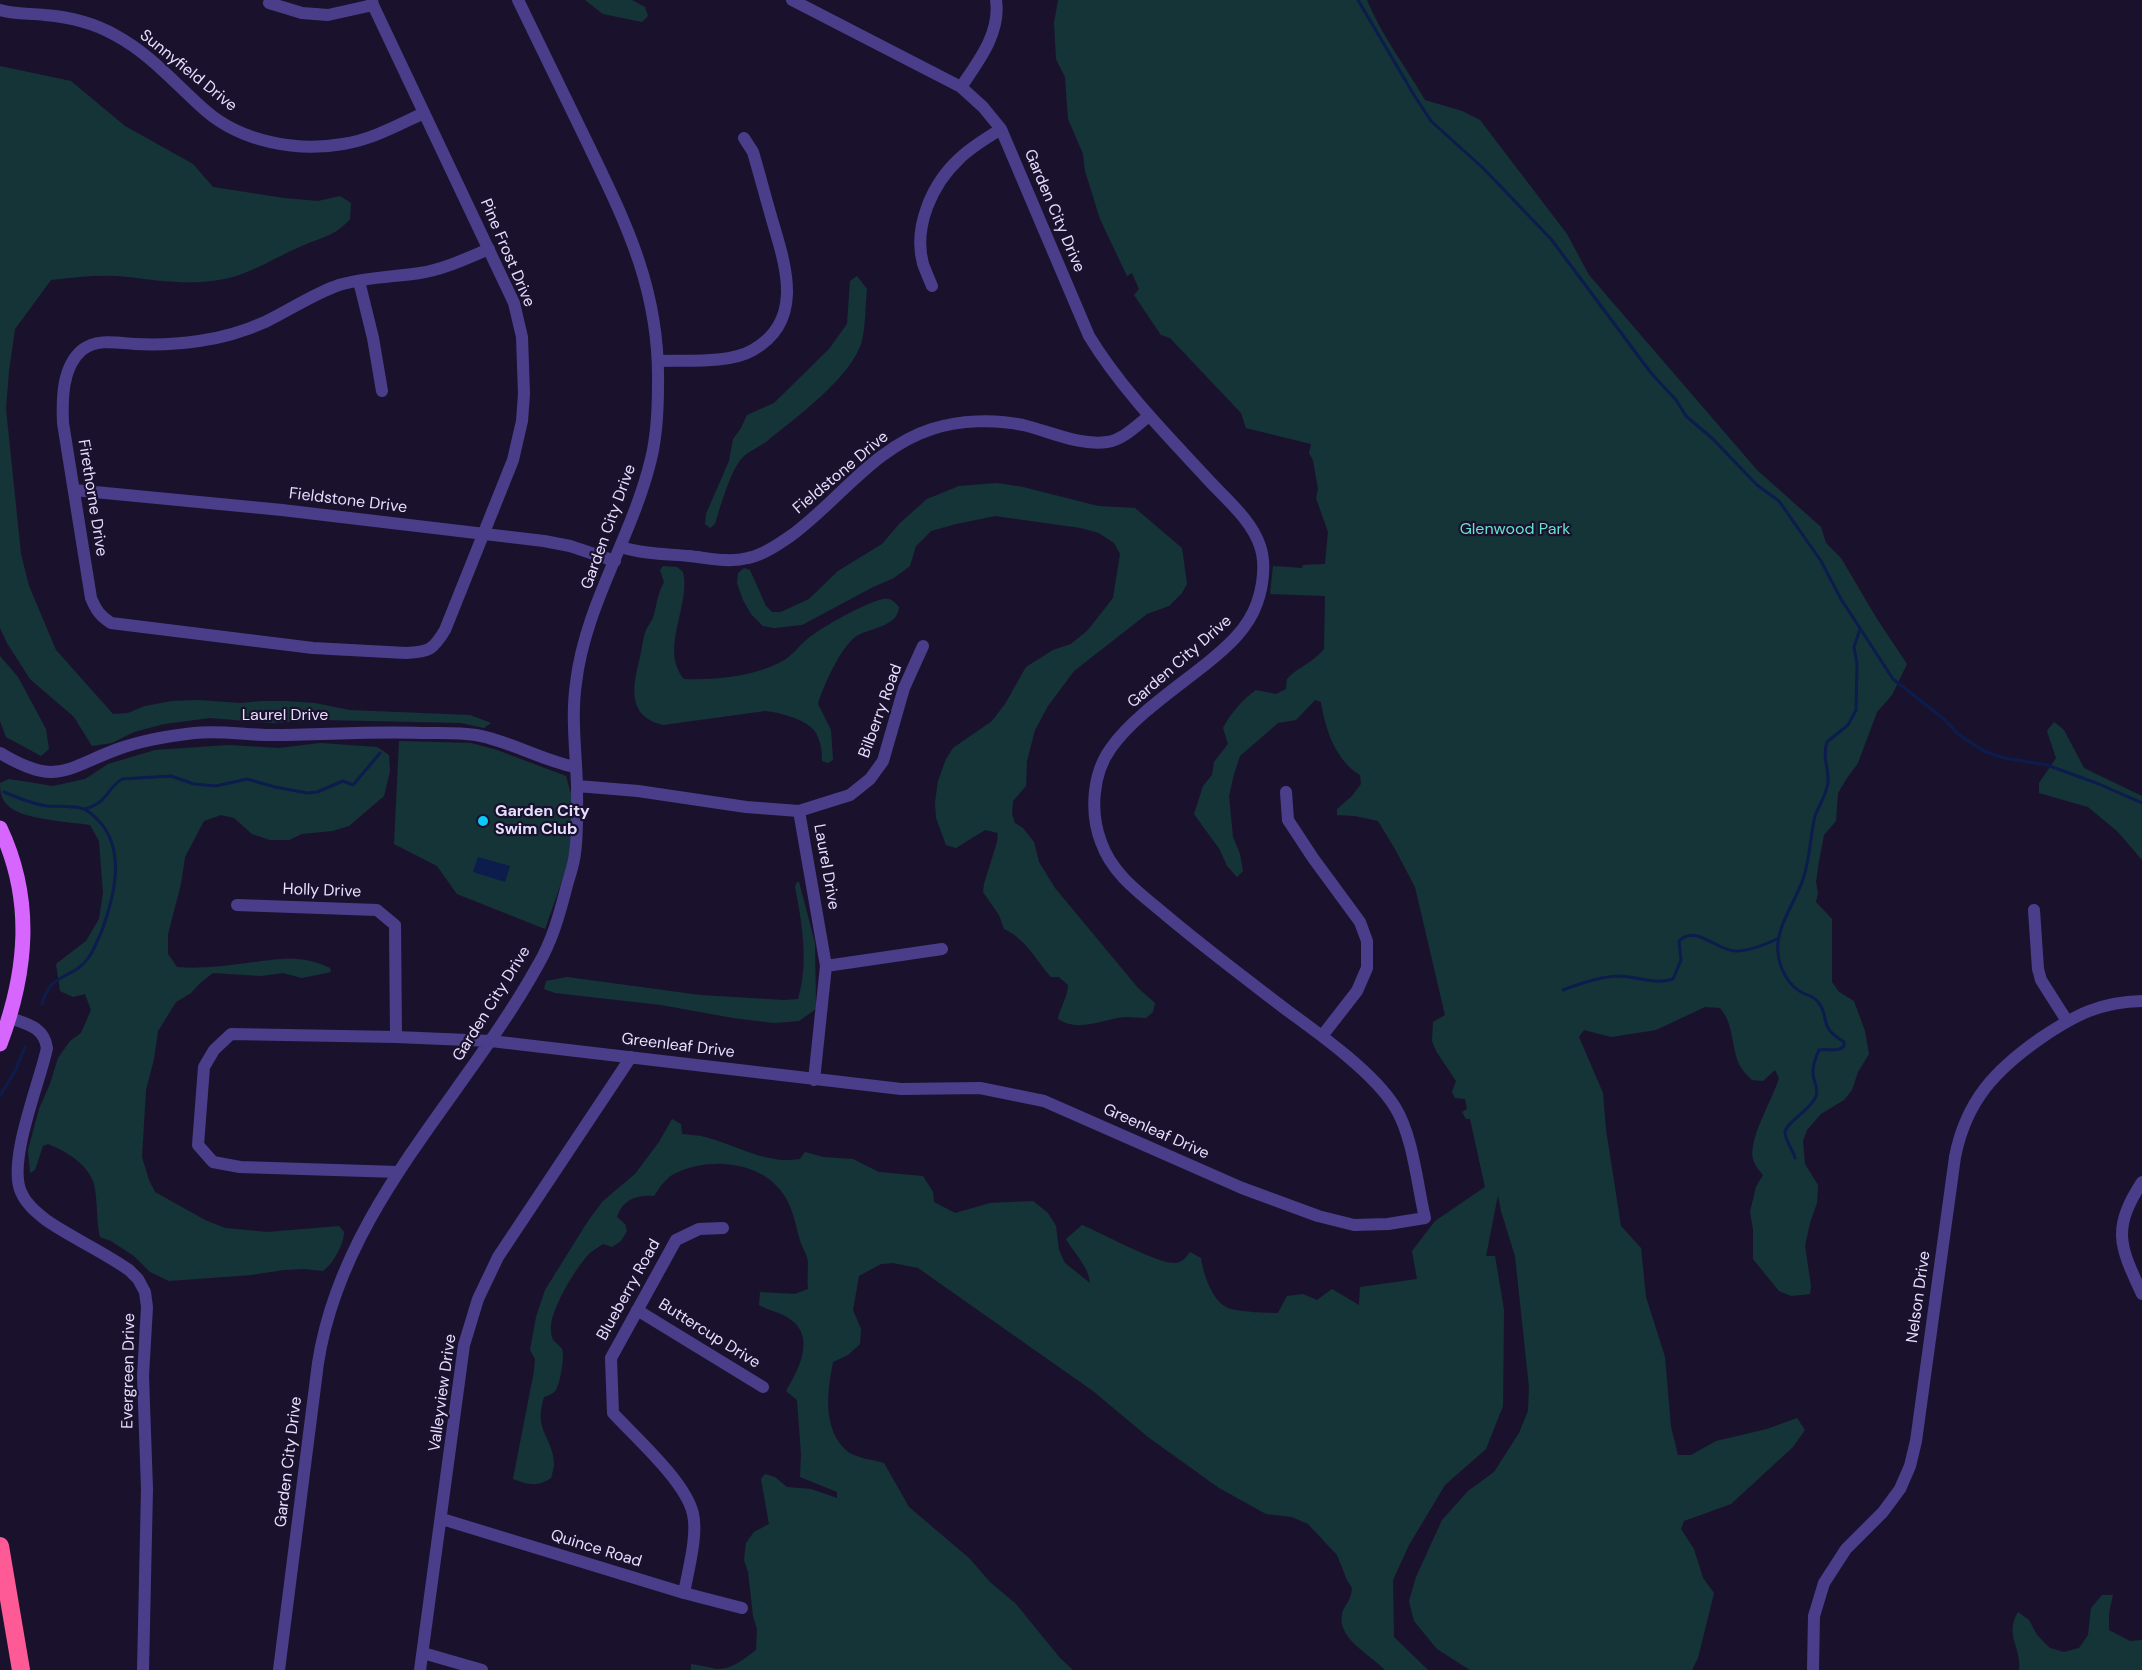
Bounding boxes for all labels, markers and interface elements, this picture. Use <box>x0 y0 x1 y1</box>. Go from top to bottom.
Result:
street label: Sunnyfield Drive <box>136 26 240 116</box>
street label: Garden City Drive <box>1019 147 1089 275</box>
street label: Pine Frost Drive <box>476 196 538 310</box>
street label: Fieldstone Drive <box>789 427 893 519</box>
street label: Firethorne Drive <box>73 438 111 558</box>
street label: Garden City Drive <box>577 462 641 592</box>
street label: Fieldstone Drive <box>288 484 408 518</box>
park label: Glenwood Park <box>1460 520 1570 540</box>
street label: Garden City Drive <box>1124 612 1236 712</box>
street label: Bilberry Road <box>855 661 907 761</box>
street label: Laurel Drive <box>242 706 328 726</box>
place label: Garden City Swim Club <box>495 802 590 840</box>
marker: Garden City Swim Club <box>476 814 490 828</box>
street label: Laurel Drive <box>809 823 843 911</box>
street label: Holly Drive <box>282 880 362 902</box>
street label: Garden City Drive <box>449 943 535 1065</box>
street label: Greenleaf Drive <box>620 1030 736 1062</box>
street label: Greenleaf Drive <box>1100 1100 1212 1164</box>
street label: Blueberry Road <box>593 1236 665 1344</box>
street label: Nelson Drive <box>1903 1250 1935 1344</box>
street label: Buttercup Drive <box>655 1295 763 1373</box>
street label: Evergreen Drive <box>118 1313 140 1429</box>
street label: Valleyview Drive <box>425 1333 461 1453</box>
street label: Garden City Drive <box>271 1396 307 1528</box>
street label: Quince Road <box>548 1526 644 1572</box>

